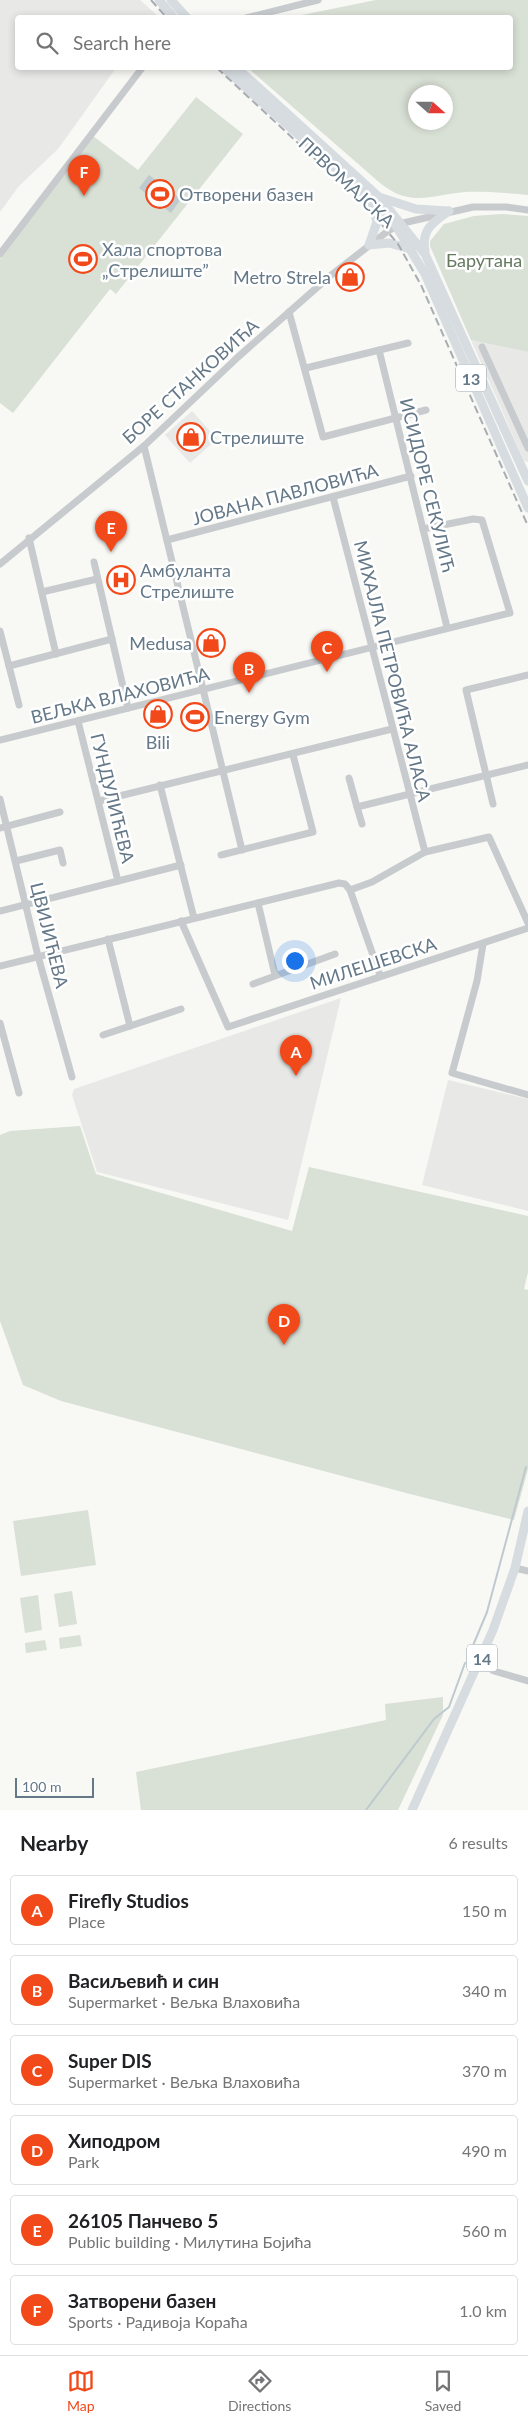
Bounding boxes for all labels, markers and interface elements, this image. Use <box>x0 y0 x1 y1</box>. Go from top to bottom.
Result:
search box <box>15 15 513 70</box>
icon: search <box>33 29 61 57</box>
text: Search here <box>73 31 171 54</box>
north arrow <box>408 85 453 130</box>
street label: ПРВОМАЈСКА <box>295 132 400 232</box>
pin: F <box>68 155 100 196</box>
sports icon: Отворени базен <box>145 179 175 209</box>
place label: Отворени базен <box>179 183 314 205</box>
place label: Хала спортова „Стрелиште” <box>102 238 222 281</box>
sports icon: Хала спортова „Стрелиште” <box>68 244 98 274</box>
park label: Барутана <box>446 249 522 271</box>
shop icon: Metro Strela <box>335 262 365 292</box>
place label: Metro Strela <box>233 266 331 288</box>
street label: БОРЕ СТАНКОВИЋА <box>117 314 263 448</box>
road number: 13 <box>456 364 486 392</box>
street label: ИСИДОРЕ СЕКУЛИЋ <box>396 396 460 574</box>
shop icon: Стрелиште <box>176 422 206 452</box>
place label: Стрелиште <box>210 426 304 448</box>
street label: ЈОВАНА ПАВЛОВИЋА <box>190 458 381 529</box>
pin: E <box>95 511 127 552</box>
street label: МИХАЈЛА ПЕТРОВИЋА АЛАСА <box>350 538 436 805</box>
place label: Амбуланта Стрелиште <box>140 559 234 602</box>
hospital icon: Амбуланта Стрелиште <box>106 565 136 595</box>
shop icon: Medusa <box>196 628 226 658</box>
pin: C <box>311 631 343 672</box>
place label: Medusa <box>129 632 192 654</box>
pin: B <box>233 652 265 693</box>
street label: ВЕЉКА ВЛАХОВИЋА <box>28 662 212 728</box>
shop icon: Bili <box>143 699 173 729</box>
sports icon: Energy Gym <box>180 702 210 732</box>
place label: Energy Gym <box>214 706 310 728</box>
street label: ГУНДУЛИЋЕВА <box>86 731 140 866</box>
place label: Bili <box>146 731 170 753</box>
street label: ЦВИЈИЋЕВА <box>26 880 74 991</box>
street label: МИЛЕШЕВСКА <box>307 932 440 994</box>
your location <box>282 948 308 974</box>
pin: A <box>280 1035 312 1076</box>
pin: D <box>268 1304 300 1345</box>
road number: 14 <box>467 1645 497 1672</box>
scale bar <box>15 1775 94 1798</box>
text: 100 m <box>22 1778 61 1795</box>
text: Nearby <box>20 1830 88 1855</box>
text: 6 results <box>448 1833 508 1852</box>
text: Firefly Studios <box>68 1889 189 1912</box>
text: A <box>31 1901 43 1920</box>
text: 150 m <box>462 1901 507 1920</box>
text: Place <box>68 1912 105 1931</box>
text: Васиљевић и син <box>68 1969 219 1992</box>
text: B <box>32 1981 42 2000</box>
text: 340 m <box>462 1981 507 2000</box>
text: Supermarket · Вељка Влаховића <box>68 1992 300 2011</box>
text: Super DIS <box>68 2049 152 2072</box>
text: C <box>32 2061 42 2080</box>
text: 370 m <box>462 2061 507 2080</box>
text: Supermarket · Вељка Влаховића <box>68 2072 300 2091</box>
text: Хиподром <box>68 2129 160 2152</box>
text: D <box>31 2141 43 2160</box>
text: 490 m <box>462 2141 507 2160</box>
text: Park <box>68 2152 99 2171</box>
text: 26105 Панчево 5 <box>68 2209 218 2232</box>
text: E <box>32 2221 42 2240</box>
text: 560 m <box>462 2221 507 2240</box>
text: Public building · Милутина Бојића <box>68 2232 311 2251</box>
text: Затворени базен <box>68 2289 216 2312</box>
text: F <box>32 2301 42 2320</box>
text: 1.0 km <box>459 2301 507 2320</box>
text: Sports · Радивоја Кораћа <box>68 2312 248 2331</box>
tab: Map <box>67 2367 95 2414</box>
tab: Directions <box>228 2367 291 2414</box>
tab: Saved <box>425 2367 461 2414</box>

